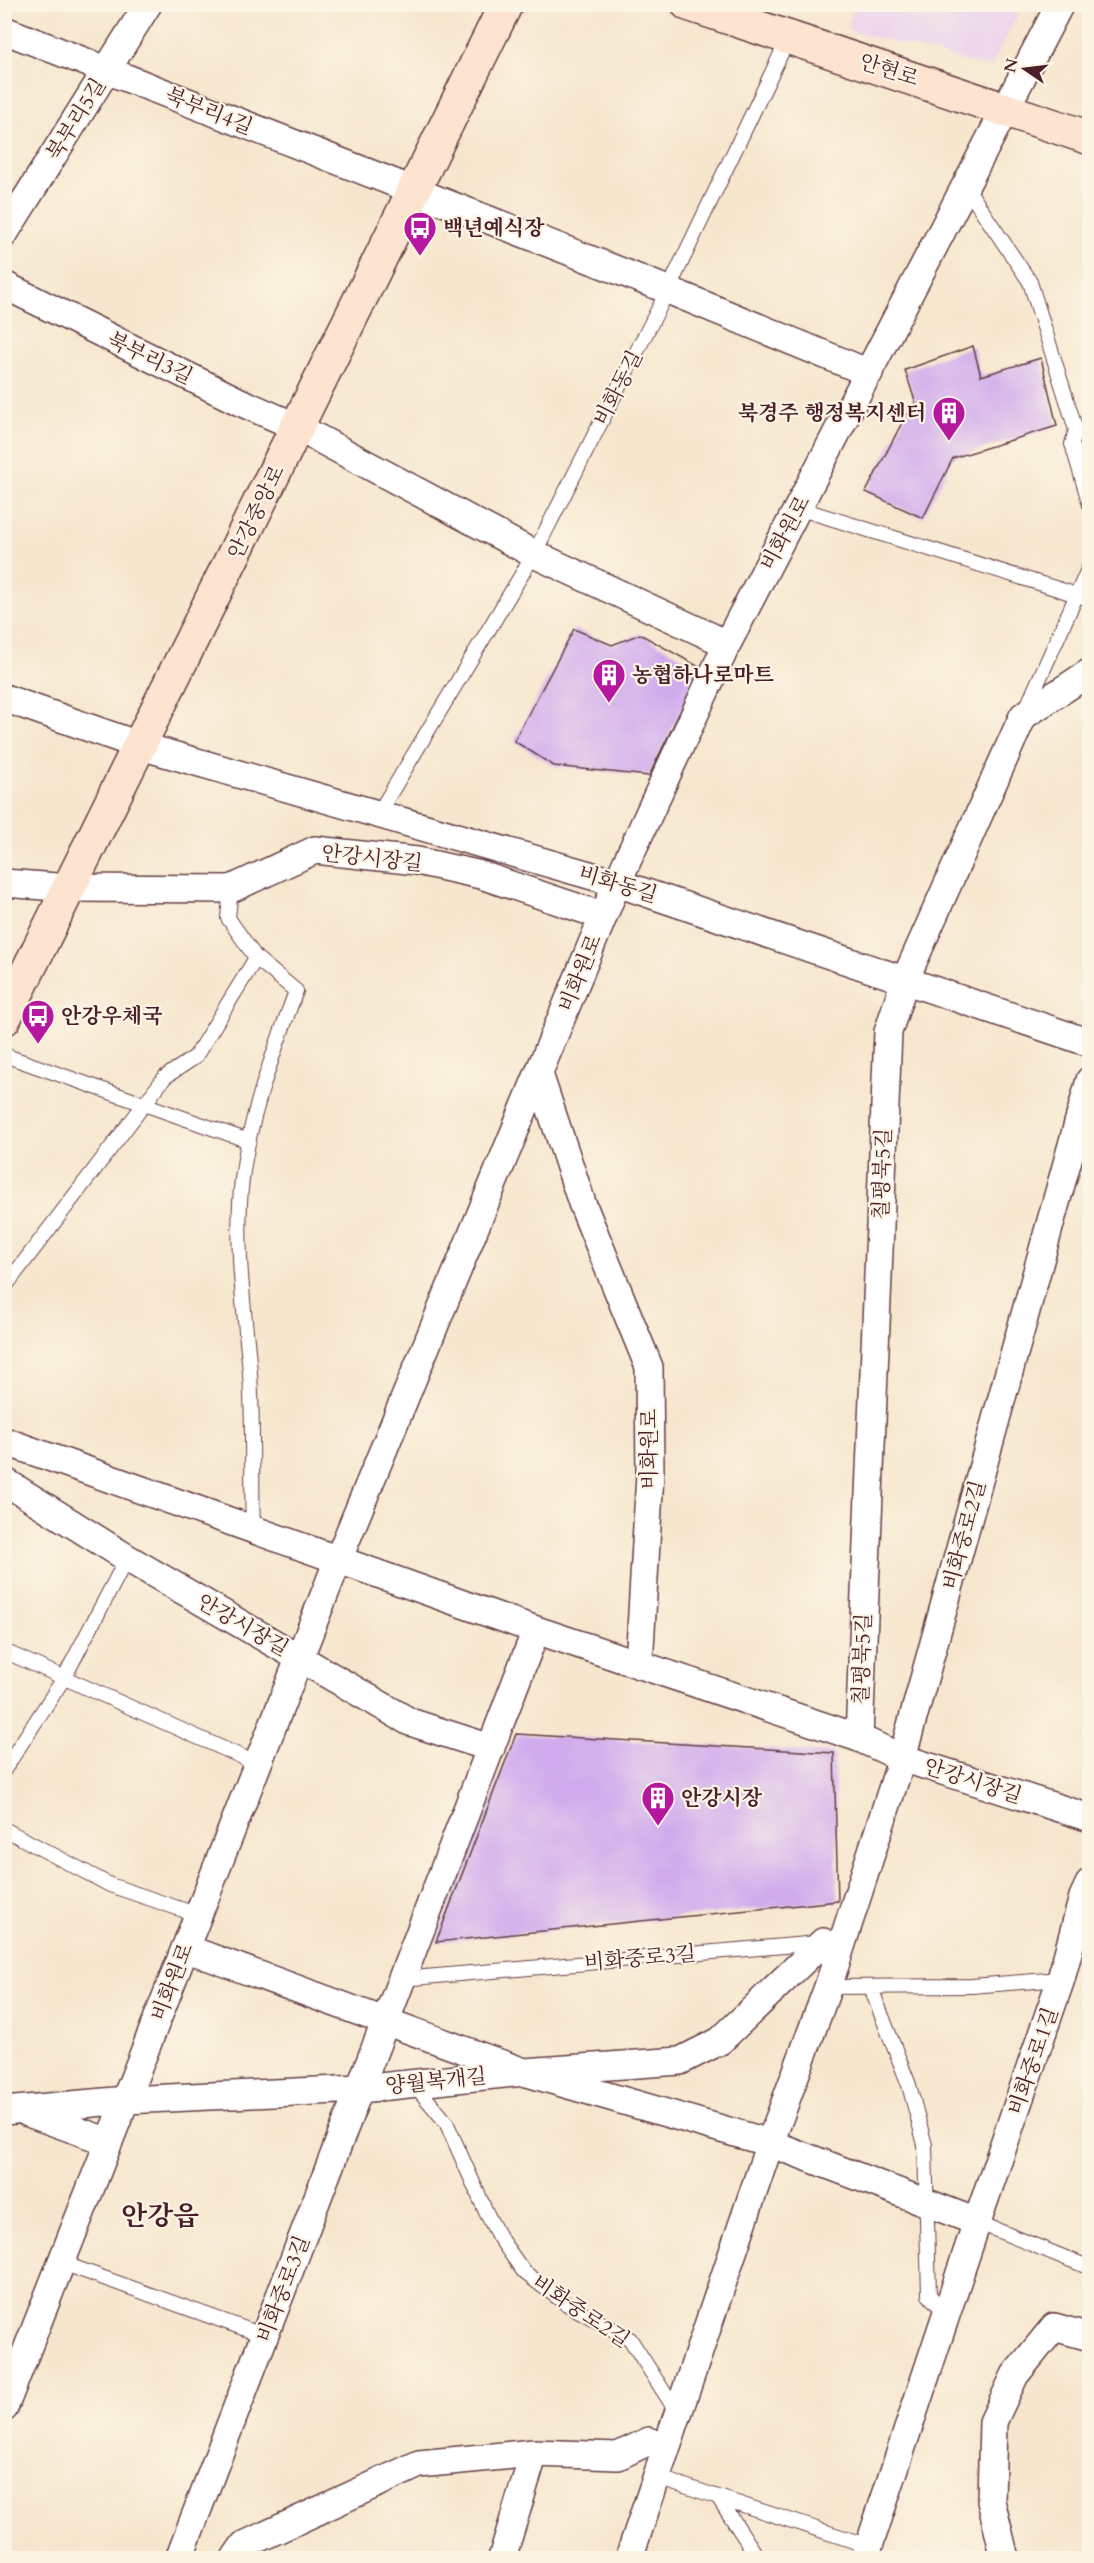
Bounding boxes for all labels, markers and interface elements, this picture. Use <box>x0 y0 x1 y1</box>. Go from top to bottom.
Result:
north arrow <box>995 39 1055 99</box>
street label: 안현로 <box>855 47 922 94</box>
text: N <box>999 56 1024 75</box>
street label: 북부리5길 <box>40 73 113 166</box>
street label: 북부리4길 <box>161 81 257 142</box>
bus stop icon: 백년예식장 <box>402 210 438 257</box>
place label: 백년예식장 <box>443 214 545 243</box>
street label: 북부리3길 <box>102 325 197 392</box>
street label: 비화동길 <box>587 345 650 431</box>
building icon: 북경주 행정복지센터 <box>931 395 967 442</box>
place label: 북경주 행정복지센터 <box>738 399 926 428</box>
street label: 안강중앙로 <box>221 460 292 564</box>
street label: 비화원로 <box>754 491 817 576</box>
building icon: 농협하나로마트 <box>591 657 627 704</box>
place label: 농협하나로마트 <box>632 661 774 690</box>
street label: 안강시장길 <box>320 839 424 878</box>
street label: 비화동길 <box>575 859 661 910</box>
street label: 비화원로 <box>552 930 609 1016</box>
bus stop icon: 안강우체국 <box>20 998 56 1045</box>
place label: 안강우체국 <box>61 1002 162 1031</box>
street label: 칠평북5길 <box>866 1128 899 1220</box>
street label: 비화원로 <box>635 1408 664 1490</box>
street label: 비화중로2길 <box>936 1477 993 1593</box>
street label: 안강시장길 <box>192 1588 294 1663</box>
street label: 칠평북5길 <box>846 1613 879 1705</box>
street label: 안강시장길 <box>920 1752 1026 1811</box>
building icon: 안강시장 <box>640 1780 676 1827</box>
place label: 안강시장 <box>681 1784 763 1813</box>
street label: 비화원로 <box>144 1939 201 2025</box>
street label: 비화중로3길 <box>583 1939 697 1978</box>
street label: 비화중로1길 <box>1002 2003 1065 2119</box>
street label: 양월복개길 <box>384 2062 488 2101</box>
district label: 안강읍 <box>121 2198 199 2235</box>
street label: 비화중로3길 <box>250 2232 317 2347</box>
street label: 비화중로2길 <box>526 2268 635 2355</box>

